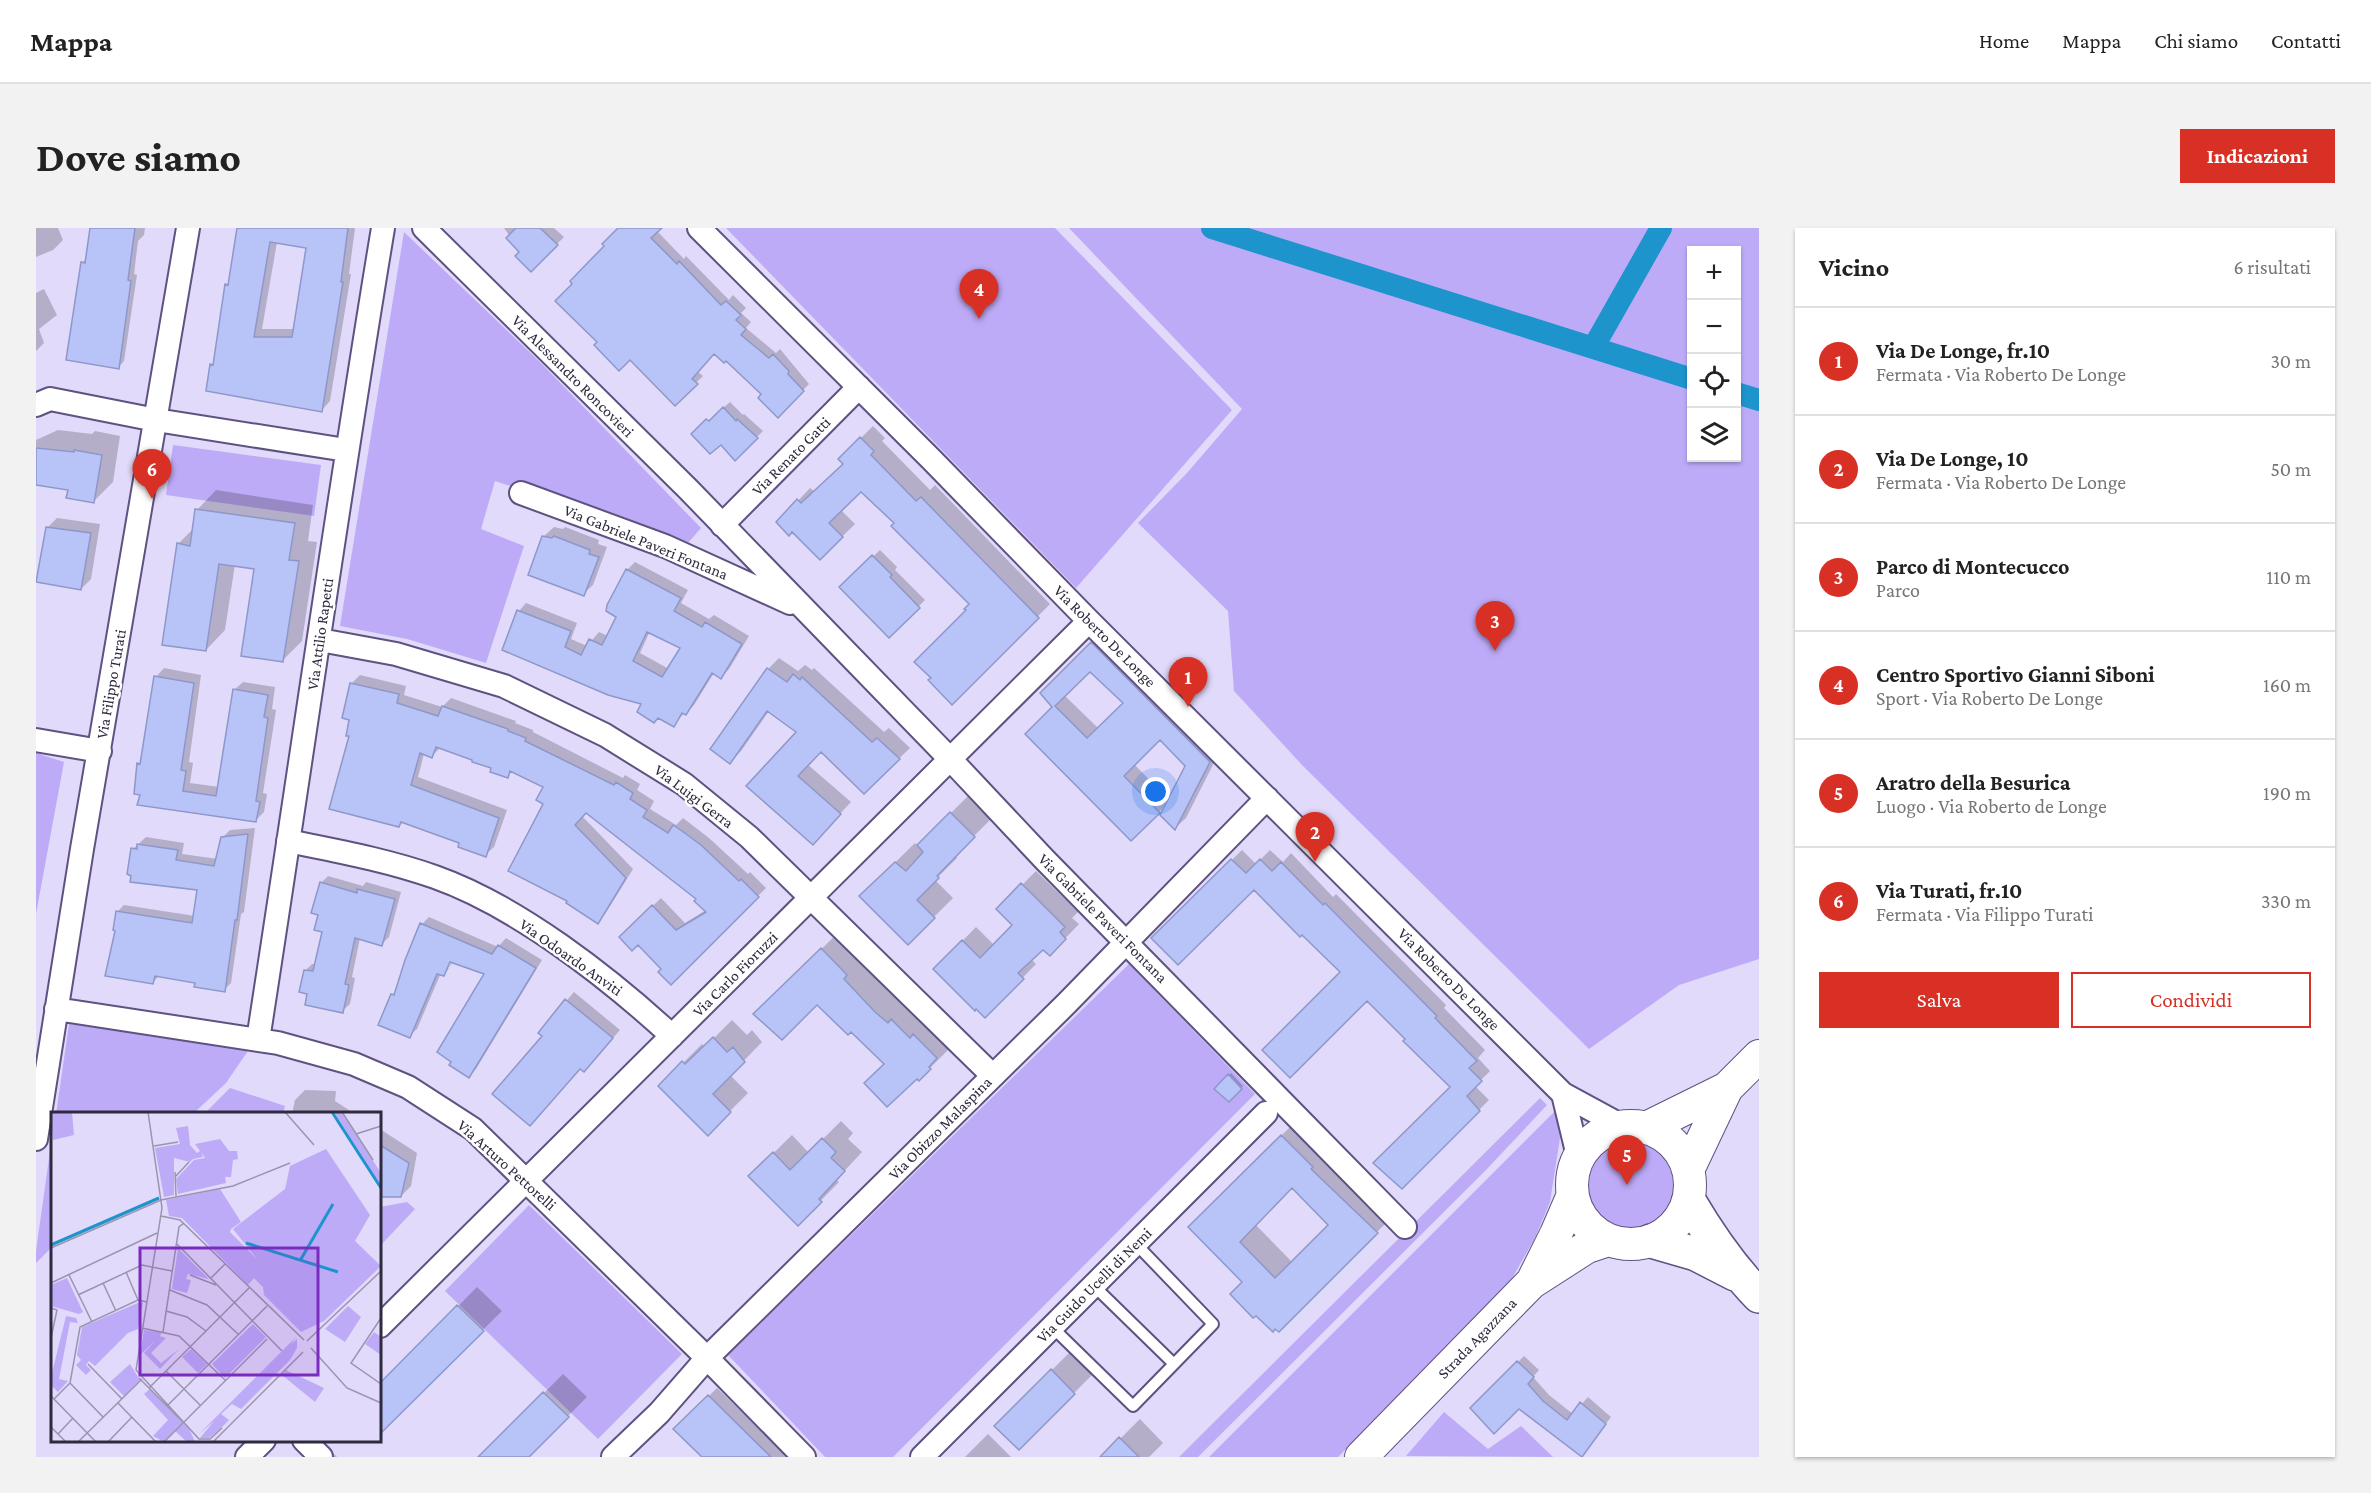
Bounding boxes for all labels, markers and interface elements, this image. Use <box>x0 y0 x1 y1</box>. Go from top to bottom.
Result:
text: Mappa <box>30 26 113 57</box>
text: Home <box>1979 29 2029 53</box>
text: Mappa <box>2062 29 2121 53</box>
text: Chi siamo <box>2154 29 2238 53</box>
text: Contatti <box>2271 29 2341 53</box>
button: Indicazioni <box>2180 129 2335 183</box>
text: Dove siamo <box>36 133 241 180</box>
map controls <box>1687 246 1741 462</box>
button: + <box>1687 246 1741 300</box>
text: Vicino <box>1819 253 1889 282</box>
text: 6 risultati <box>2233 256 2311 278</box>
pin: 4 <box>960 270 998 319</box>
button: − <box>1687 300 1741 354</box>
street label: Via Alessandro Roncovieri <box>509 312 637 440</box>
text: Via De Longe, fr.10 <box>1876 338 2050 363</box>
text: 1 <box>1835 350 1842 372</box>
text: 30 m <box>2270 350 2311 372</box>
button: locate <box>1687 354 1741 408</box>
text: Fermata · Via Roberto De Longe <box>1876 363 2126 385</box>
button: layers <box>1687 408 1741 462</box>
street label: Via Renato Gatti <box>748 413 834 499</box>
text: Via De Longe, 10 <box>1876 446 2029 471</box>
pin: 6 <box>132 450 172 499</box>
text: 2 <box>1833 458 1844 480</box>
text: 50 m <box>2270 458 2311 480</box>
text: Fermata · Via Roberto De Longe <box>1876 471 2126 493</box>
street label: Via Gabriele Paveri Fontana <box>562 501 731 583</box>
text: Parco di Montecucco <box>1876 554 2069 579</box>
text: 3 <box>1834 566 1843 588</box>
text: 110 m <box>2267 566 2311 588</box>
street label: Via Attilio Rapetti <box>304 577 337 691</box>
text: Parco <box>1876 579 1920 601</box>
street label: Via Roberto De Longe <box>1050 582 1159 691</box>
pin: 3 <box>1476 602 1514 651</box>
street label: Via Filippo Turati <box>93 628 130 740</box>
pin: 1 <box>1168 658 1208 707</box>
text: Centro Sportivo Gianni Siboni <box>1876 662 2155 687</box>
text: 4 <box>1833 674 1844 696</box>
text: 160 m <box>2263 674 2311 696</box>
text: Sport · Via Roberto De Longe <box>1876 687 2103 709</box>
street label: Via Luigi Gerra <box>651 761 737 832</box>
text: Aratro della Besurica <box>1876 770 2070 795</box>
your location <box>1141 777 1170 806</box>
text: 5 <box>1834 782 1843 804</box>
text: 190 m <box>2263 782 2311 804</box>
text: Luogo · Via Roberto de Longe <box>1876 795 2107 817</box>
pin: 2 <box>1296 812 1334 862</box>
street label: Via Gabriele Paveri Fontana <box>1035 850 1171 986</box>
text: Via Turati, fr.10 <box>1876 878 2023 903</box>
text: 6 <box>1833 890 1844 912</box>
text: 330 m <box>2261 890 2311 912</box>
text: Fermata · Via Filippo Turati <box>1876 903 2093 925</box>
street label: Via Odoardo Anviti <box>516 915 626 999</box>
street label: Via Roberto De Longe <box>1394 925 1503 1034</box>
street label: Via Carlo Fioruzzi <box>689 928 781 1020</box>
button: Salva <box>1819 972 2059 1028</box>
button: Condividi <box>2071 972 2311 1028</box>
street label: Via Obizzo Malaspina <box>885 1073 996 1184</box>
inset map <box>51 1112 381 1442</box>
street label: Via Arturo Pettorelli <box>454 1116 560 1214</box>
pin: 5 <box>1608 1136 1646 1185</box>
street label: Via Guido Ucelli di Nemi <box>1033 1224 1155 1346</box>
street label: Strada Agazzana <box>1434 1294 1521 1383</box>

